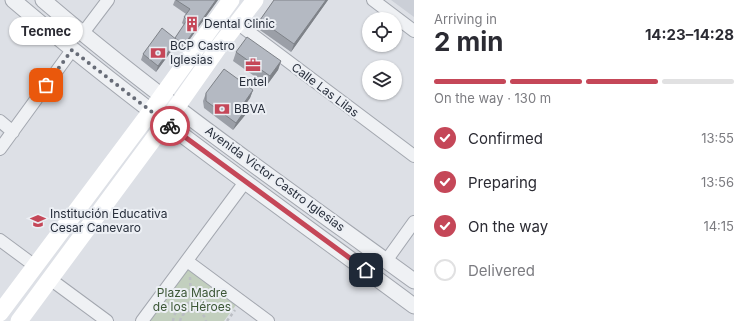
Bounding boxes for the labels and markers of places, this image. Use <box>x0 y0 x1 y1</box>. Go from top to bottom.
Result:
building icon: Dental Clinic <box>183 15 201 33</box>
place label: Dental Clinic <box>204 16 275 31</box>
callout: Tecmec <box>9 17 83 45</box>
place label: BCP Castro Iglesias <box>170 38 235 67</box>
bank icon: BCP Castro Iglesias <box>149 44 167 62</box>
office icon: Entel <box>244 56 262 74</box>
pin <box>29 68 63 102</box>
place label: Entel <box>239 74 267 89</box>
bank icon: BBVA <box>213 100 231 118</box>
place label: BBVA <box>234 101 265 116</box>
place label: Institución Educativa Cesar Canevaro <box>50 206 168 235</box>
school or university icon: Institución Educativa Cesar Canevaro <box>29 212 47 230</box>
pin <box>349 253 383 287</box>

